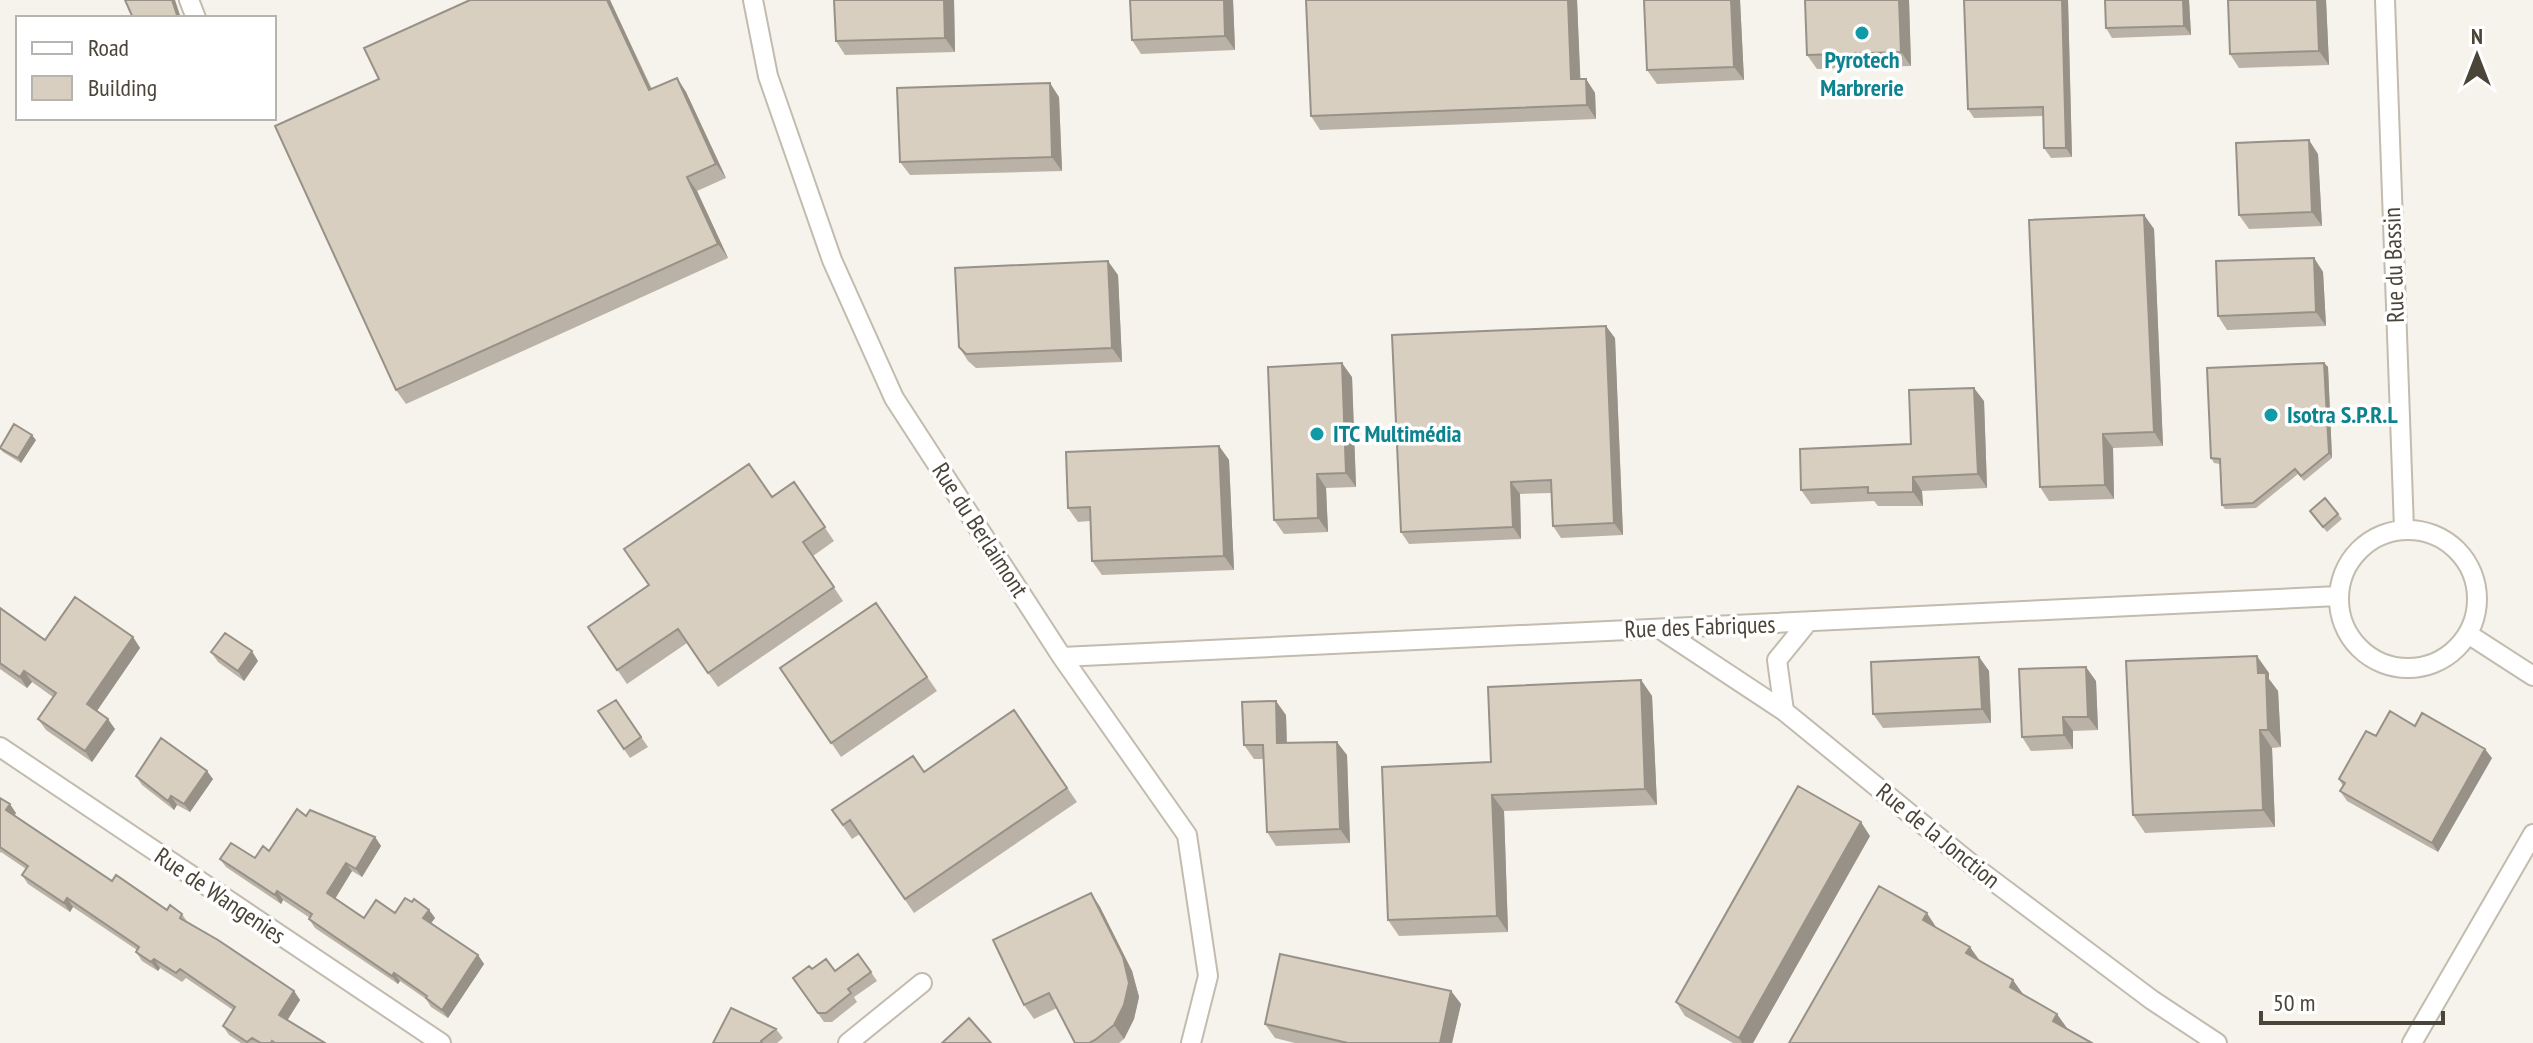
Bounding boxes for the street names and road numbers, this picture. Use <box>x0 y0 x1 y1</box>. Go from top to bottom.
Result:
street label: Rue du Bassin <box>2376 207 2411 323</box>
street label: Rue du Berlaimont <box>925 457 1036 603</box>
street label: Rue des Fabriques <box>1624 608 1776 645</box>
street label: Rue de la Jonction <box>1870 776 2007 895</box>
street label: Rue de Wangenies <box>149 840 292 951</box>

